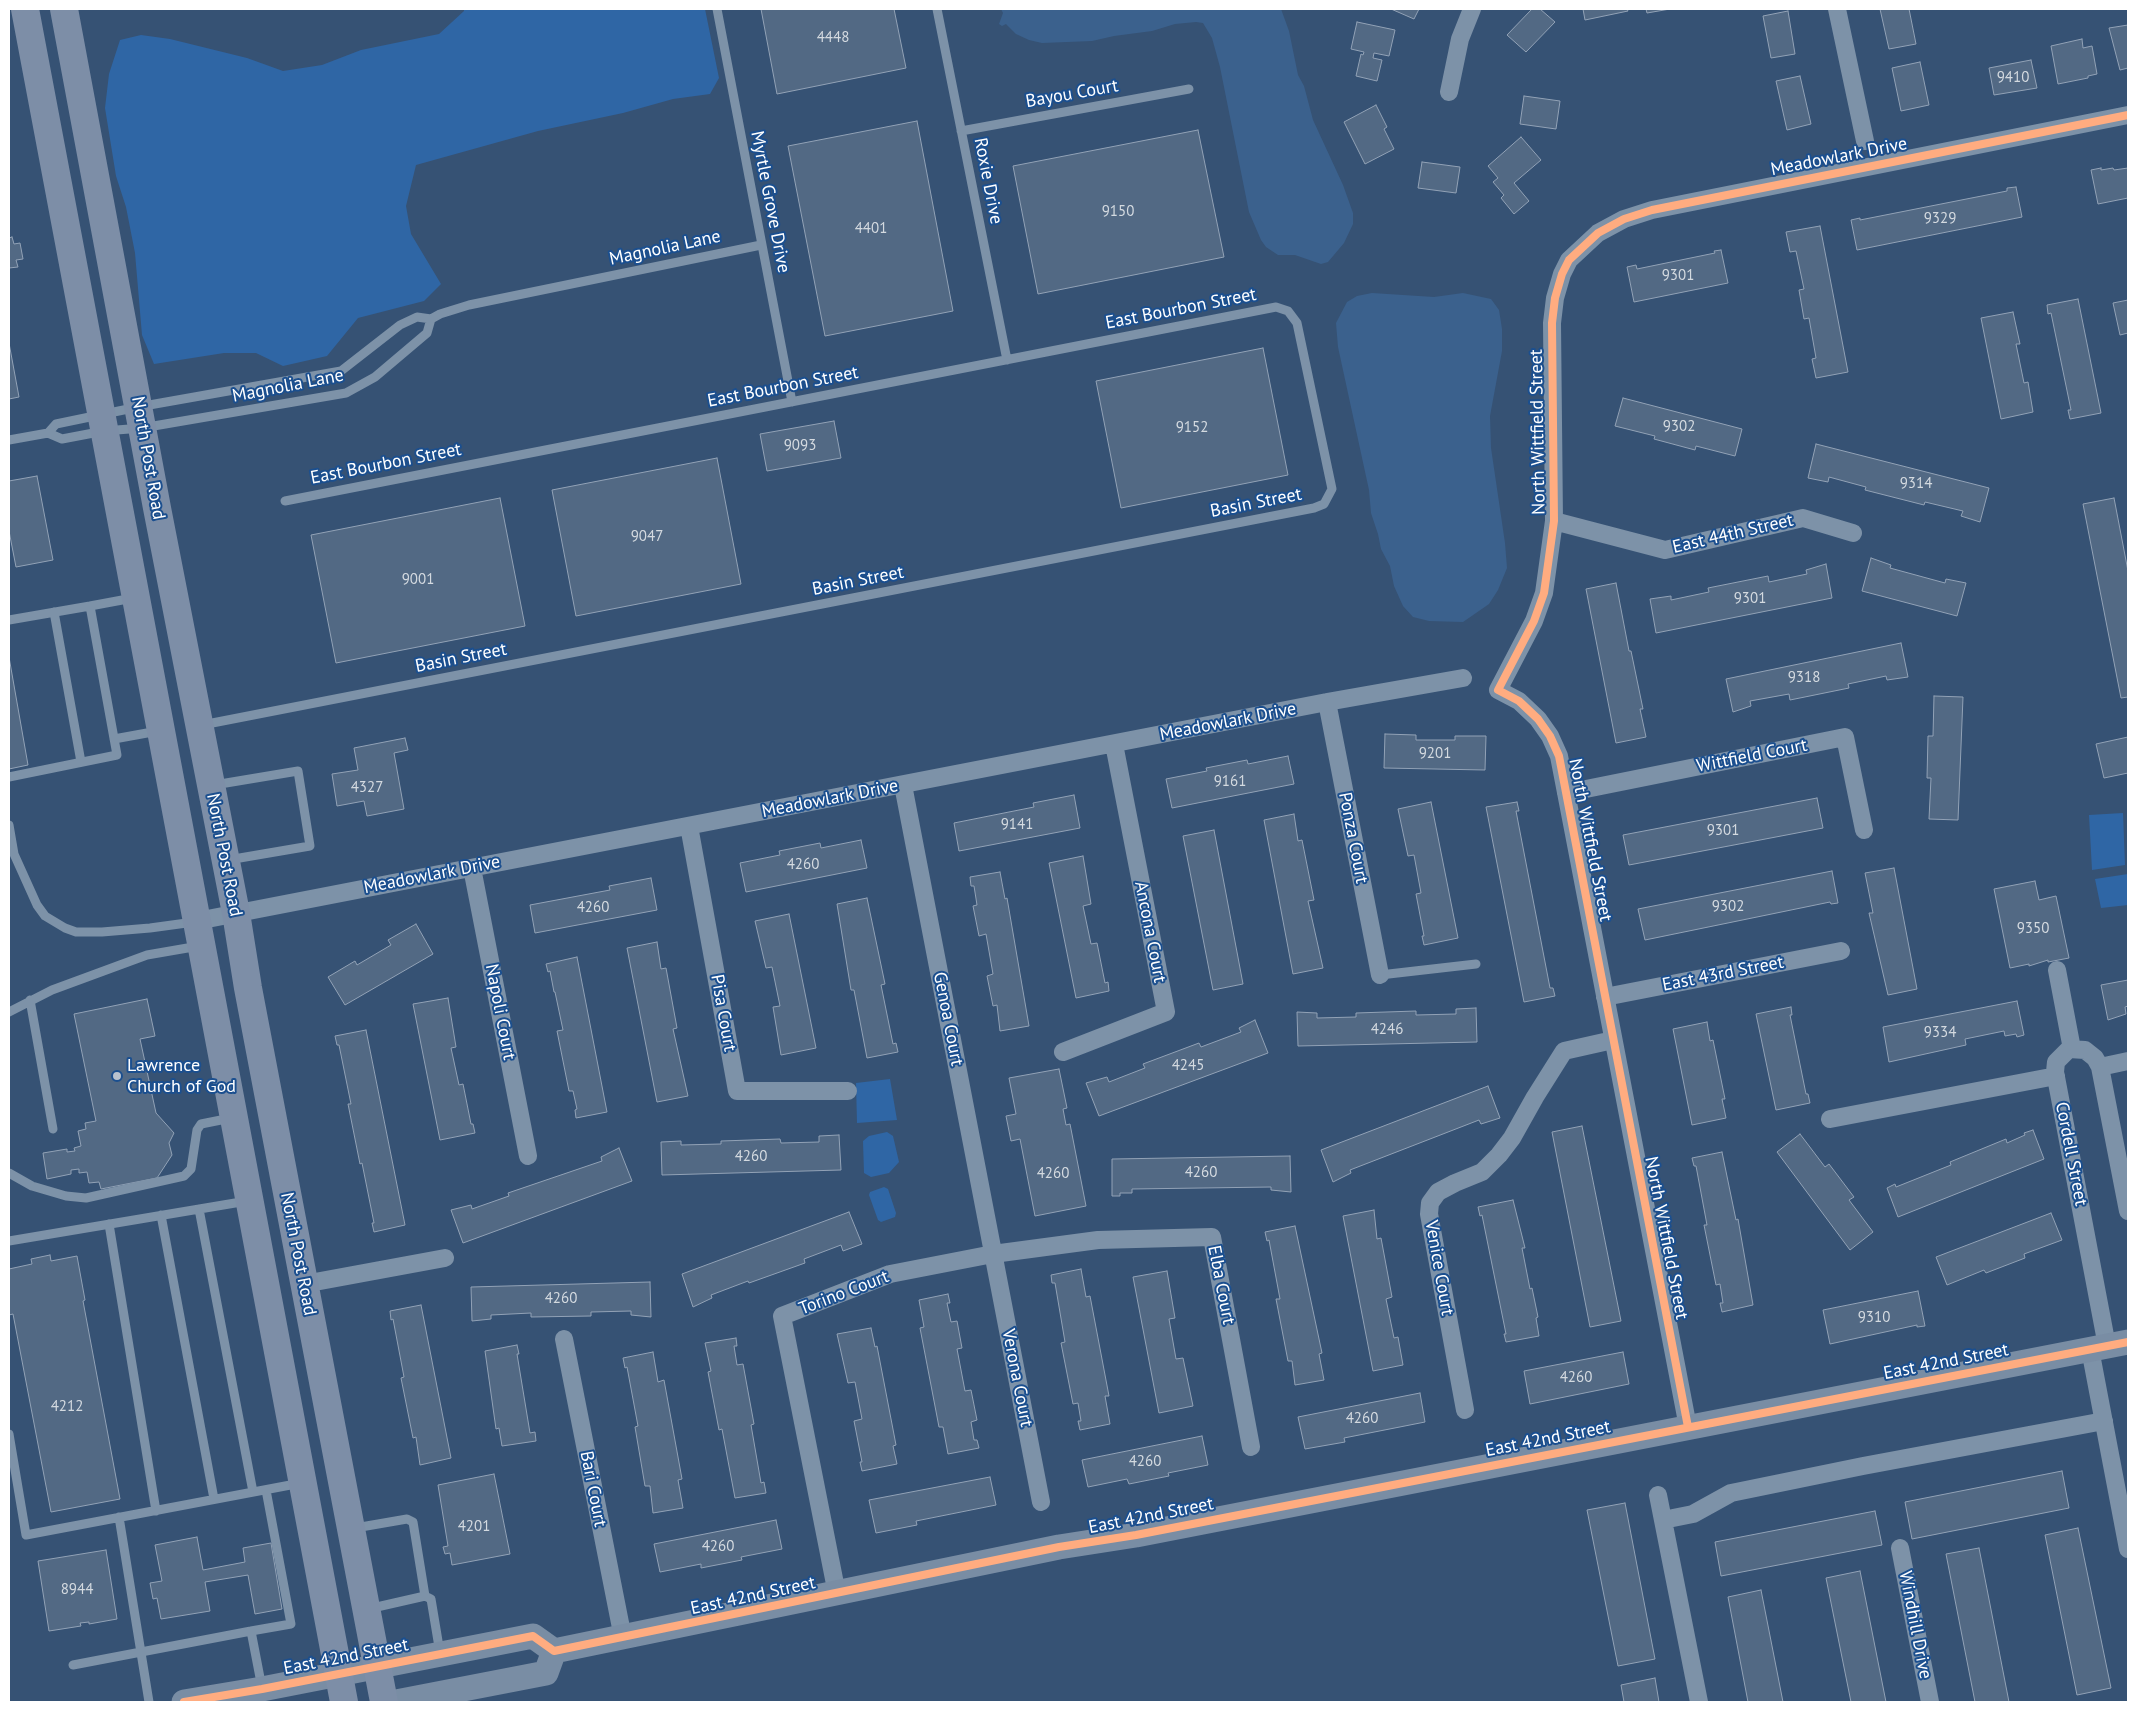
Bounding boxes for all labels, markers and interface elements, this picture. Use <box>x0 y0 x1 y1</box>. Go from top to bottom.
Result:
house number: 4448 <box>817 29 849 47</box>
house number: 9410 <box>1997 69 2029 87</box>
street label: Bayou Court <box>1024 75 1120 113</box>
street label: Myrtle Grove Drive <box>746 129 794 275</box>
street label: Meadowlark Drive <box>1769 133 1909 181</box>
street label: Roxie Drive <box>969 136 1007 226</box>
house number: 9150 <box>1102 203 1134 221</box>
house number: 9329 <box>1924 210 1956 228</box>
house number: 4401 <box>855 220 887 238</box>
street label: Magnolia Lane <box>607 226 723 270</box>
house number: 9301 <box>1662 267 1694 285</box>
street label: East Bourbon Street <box>1104 284 1258 334</box>
street label: North Wittfield Street <box>1526 349 1550 515</box>
street label: East Bourbon Street <box>706 362 860 412</box>
street label: Magnolia Lane <box>230 365 346 407</box>
street label: North Post Road <box>127 395 169 521</box>
house number: 9302 <box>1663 418 1695 436</box>
house number: 9152 <box>1176 419 1208 437</box>
house number: 9093 <box>784 437 816 455</box>
street label: East Bourbon Street <box>309 439 463 489</box>
house number: 9314 <box>1900 475 1932 493</box>
street label: Basin Street <box>1209 484 1303 522</box>
street label: East 44th Street <box>1670 510 1796 558</box>
house number: 9047 <box>631 528 663 546</box>
street label: Basin Street <box>811 562 905 600</box>
house number: 9001 <box>402 571 434 589</box>
house number: 9301 <box>1734 590 1766 608</box>
street label: Basin Street <box>414 639 508 677</box>
house number: 9318 <box>1788 669 1820 687</box>
street label: Meadowlark Drive <box>1158 698 1298 746</box>
street label: Wittfield Court <box>1695 735 1809 777</box>
house number: 9201 <box>1419 745 1451 763</box>
street label: North Wittfield Street <box>1564 757 1616 923</box>
house number: 9161 <box>1214 773 1246 791</box>
street label: Meadowlark Drive <box>760 775 900 823</box>
house number: 4327 <box>351 779 383 797</box>
street label: Ponza Court <box>1334 791 1372 885</box>
street label: North Post Road <box>201 792 247 918</box>
house number: 9141 <box>1001 816 1033 834</box>
house number: 9301 <box>1707 822 1739 840</box>
street label: Meadowlark Drive <box>362 851 502 899</box>
house number: 4260 <box>787 856 819 874</box>
street label: Ancona Court <box>1130 879 1170 985</box>
house number: 9302 <box>1712 898 1744 916</box>
house number: 4260 <box>577 899 609 917</box>
house number: 9350 <box>2017 920 2049 938</box>
street label: East 43rd Street <box>1660 952 1786 996</box>
street label: Napoli Court <box>480 962 520 1062</box>
street label: Genoa Court <box>928 970 968 1068</box>
street label: Pisa Court <box>706 973 740 1053</box>
house number: 4246 <box>1371 1021 1403 1039</box>
house number: 9334 <box>1924 1024 1956 1042</box>
place label: Lawrence Church of God <box>127 1055 236 1098</box>
house number: 4245 <box>1172 1057 1204 1075</box>
marker: Lawrence Church of God <box>111 1070 123 1082</box>
street label: Cordell Street <box>2050 1100 2092 1208</box>
house number: 4260 <box>735 1148 767 1166</box>
street label: North Wittfield Street <box>1640 1155 1692 1321</box>
house number: 4260 <box>1185 1164 1217 1182</box>
house number: 4260 <box>1037 1165 1069 1183</box>
street label: North Post Road <box>275 1191 321 1317</box>
street label: Venice Court <box>1420 1219 1458 1317</box>
street label: Elba Court <box>1203 1244 1239 1326</box>
street label: Torino Court <box>796 1266 892 1320</box>
house number: 4260 <box>545 1290 577 1308</box>
house number: 9310 <box>1858 1309 1890 1327</box>
street label: Verona Court <box>997 1327 1037 1429</box>
street label: East 42nd Street <box>1882 1339 2010 1385</box>
house number: 4260 <box>1560 1369 1592 1387</box>
house number: 4212 <box>51 1398 83 1416</box>
house number: 4260 <box>1346 1410 1378 1428</box>
street label: East 42nd Street <box>1484 1416 1612 1462</box>
street label: Bari Court <box>575 1449 611 1529</box>
house number: 4260 <box>1129 1453 1161 1471</box>
street label: East 42nd Street <box>1087 1493 1215 1539</box>
house number: 4201 <box>458 1518 490 1536</box>
house number: 4260 <box>702 1538 734 1556</box>
street label: Windhill Drive <box>1894 1569 1936 1681</box>
street label: East 42nd Street <box>689 1572 817 1620</box>
house number: 8944 <box>61 1581 93 1599</box>
street label: East 42nd Street <box>282 1634 410 1680</box>

